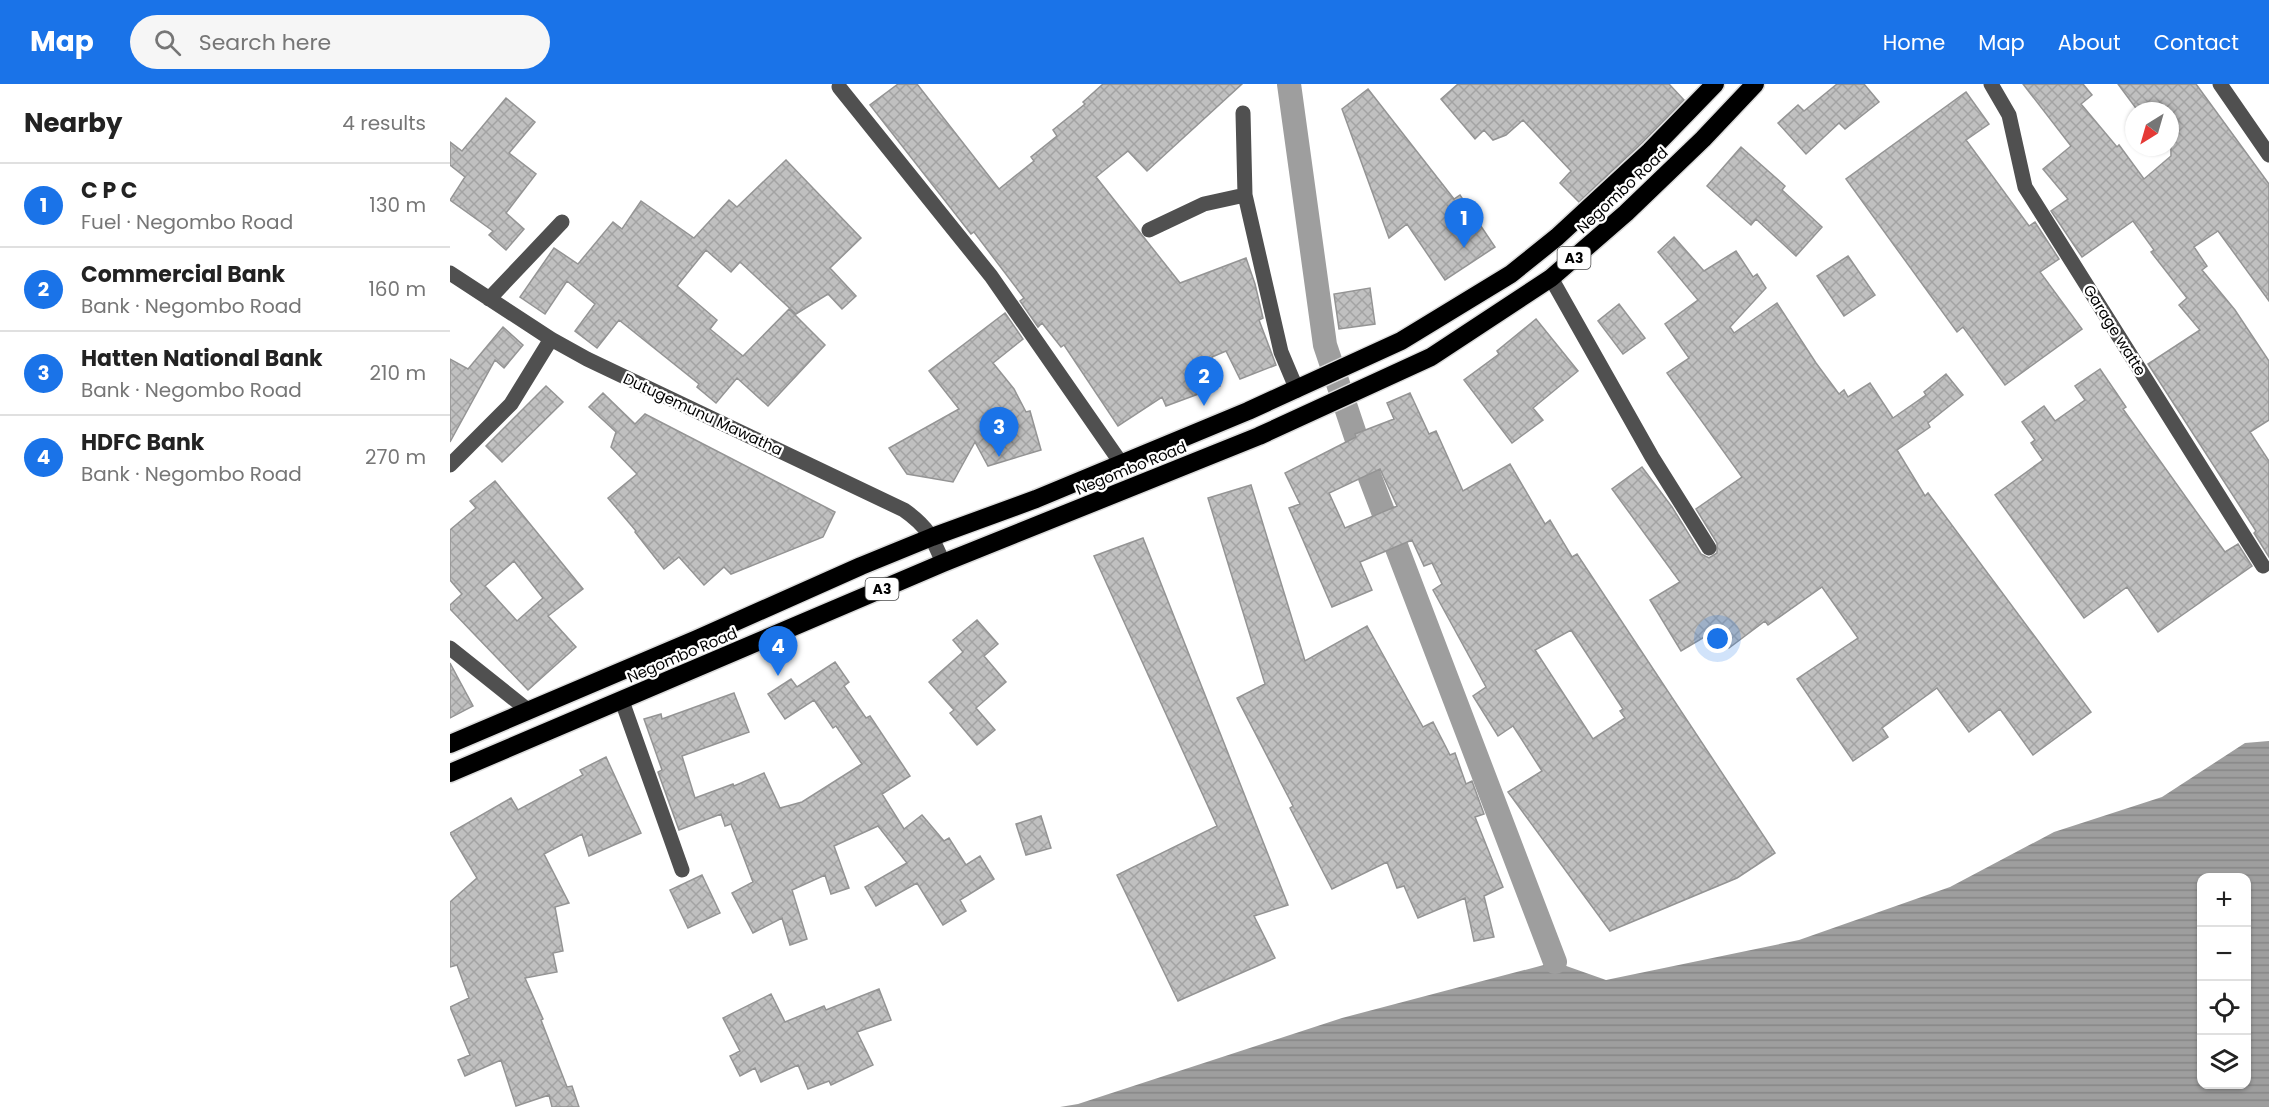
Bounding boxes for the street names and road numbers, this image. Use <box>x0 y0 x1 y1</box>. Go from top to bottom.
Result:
street label: Negombo Road <box>1572 142 1672 238</box>
road number: A3 <box>1558 247 1590 269</box>
street label: Garage watte <box>2079 280 2151 380</box>
street label: Dutugemunu Mawatha <box>620 368 786 460</box>
street label: Negombo Road <box>1072 436 1190 500</box>
road number: A3 <box>866 578 898 600</box>
street label: Negombo Road <box>624 622 740 688</box>

